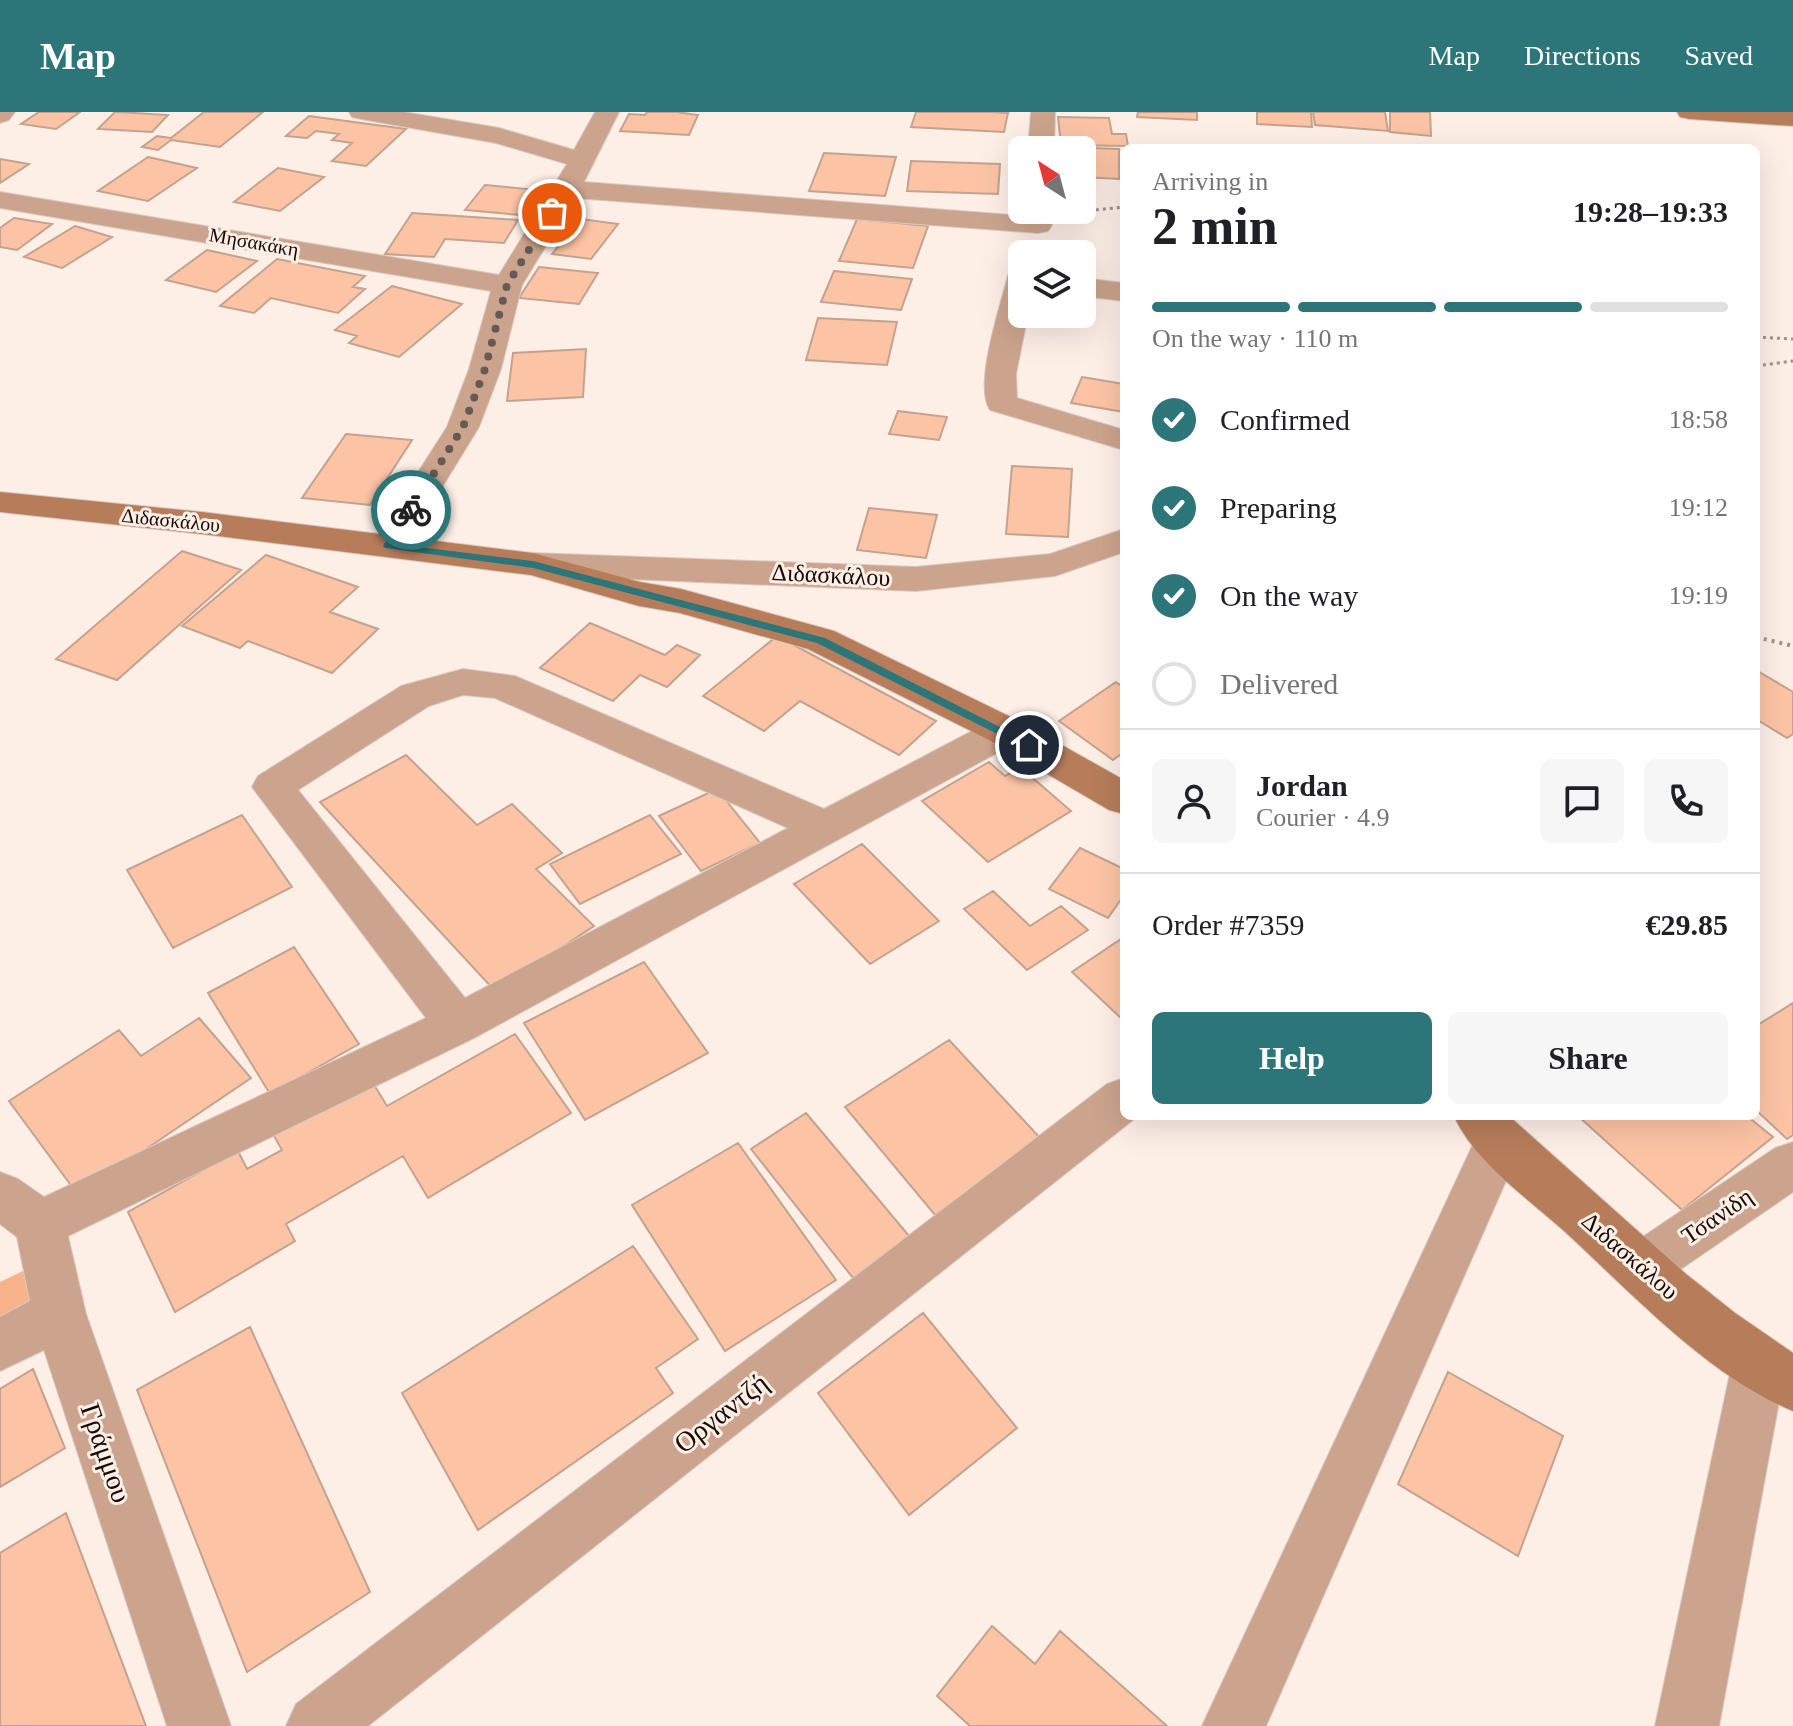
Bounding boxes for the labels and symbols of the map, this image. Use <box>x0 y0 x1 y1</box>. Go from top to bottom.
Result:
north arrow <box>1008 136 1096 224</box>
pin <box>518 179 586 247</box>
street label: Μησακάκη <box>207 223 300 262</box>
courier <box>371 470 451 550</box>
street label: Διδασκάλου <box>121 504 221 536</box>
street label: Διδασκάλου <box>771 559 891 591</box>
pin <box>995 711 1063 779</box>
street label: Τσανίδη <box>1677 1183 1757 1249</box>
street label: Διδασκάλου <box>1577 1207 1683 1305</box>
street label: Οργαντζή <box>668 1367 774 1459</box>
street label: Γράμμου <box>75 1399 137 1507</box>

